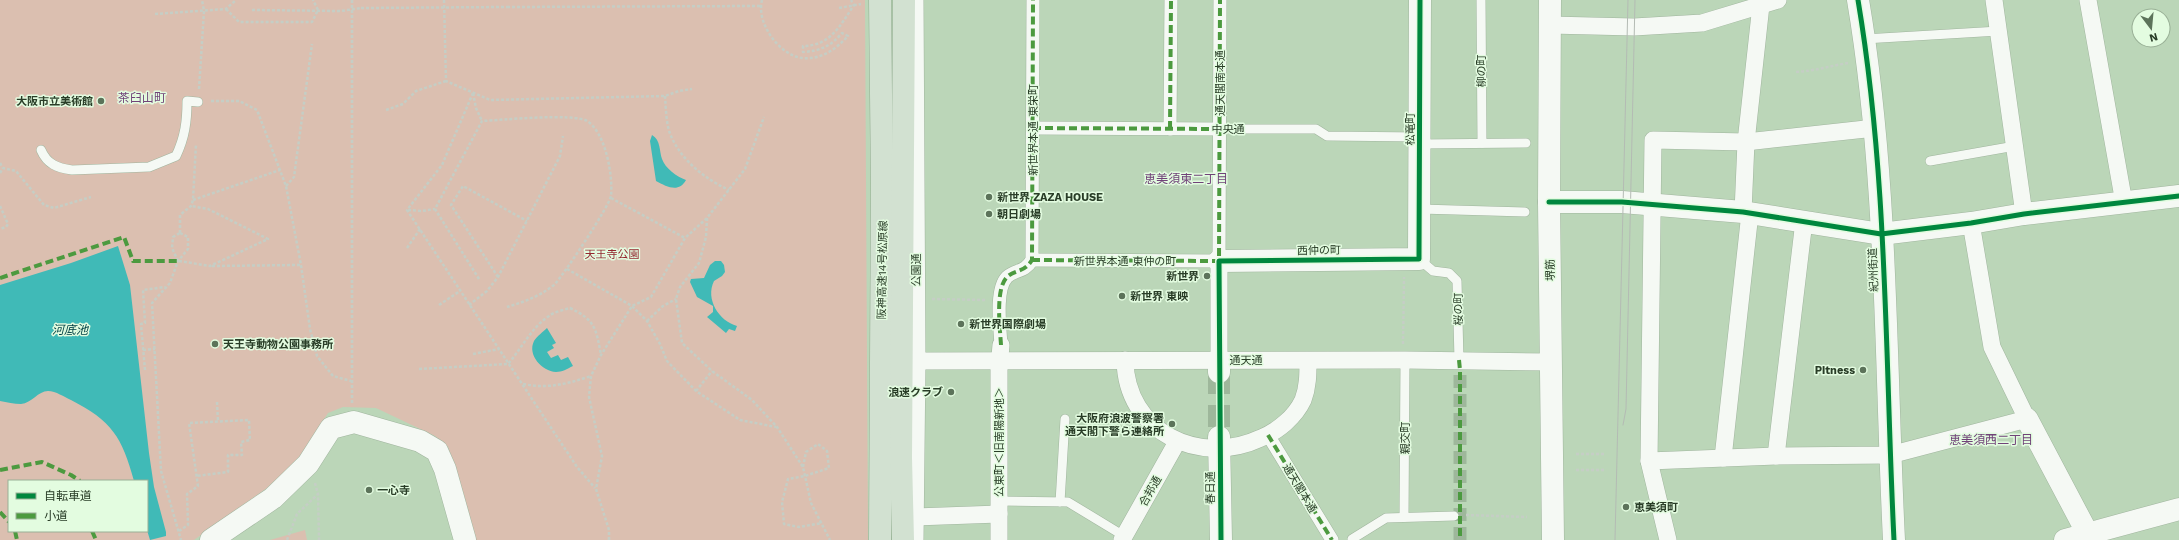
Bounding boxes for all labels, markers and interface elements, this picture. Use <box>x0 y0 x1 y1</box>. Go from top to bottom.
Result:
north arrow <box>2131 8 2171 48</box>
text: N <box>2148 30 2159 45</box>
street label: 通天閣南本通 <box>1214 50 1227 116</box>
street label: 柳の町 <box>1475 55 1488 88</box>
street label: 新世界本通 東栄町 <box>1027 84 1040 176</box>
district label: 茶臼山町 <box>118 91 166 105</box>
place label: 大阪市立美術館 <box>16 95 93 108</box>
marker: 大阪市立美術館 <box>96 96 106 106</box>
street label: 松竜町 <box>1404 113 1417 146</box>
street label: 中央通 <box>1212 123 1245 136</box>
district label: 恵美須東二丁目 <box>1144 172 1228 186</box>
place label: 新世界 ZAZA HOUSE <box>997 191 1103 204</box>
marker: 新世界 ZAZA HOUSE <box>984 192 994 202</box>
place label: 朝日劇場 <box>997 208 1041 221</box>
marker: 朝日劇場 <box>984 209 994 219</box>
street label: 阪神高速14号松原線 <box>875 220 890 320</box>
street label: 西仲の町 <box>1297 244 1341 257</box>
park label: 天王寺公園 <box>585 248 640 261</box>
street label: 紀州街道 <box>1866 248 1881 292</box>
street label: 公園通 <box>910 254 923 287</box>
street label: 新世界本通 東仲の町 <box>1074 255 1176 268</box>
street label: 堺筋 <box>1544 259 1557 281</box>
place label: 新世界 <box>1166 270 1199 283</box>
marker: 新世界 <box>1202 271 1212 281</box>
place label: 新世界 東映 <box>1130 290 1188 303</box>
marker: 新世界 東映 <box>1117 291 1127 301</box>
street label: 桜の町 <box>1452 292 1465 326</box>
place label: 新世界国際劇場 <box>969 318 1046 331</box>
marker: 新世界国際劇場 <box>956 319 966 329</box>
water label: 河底池 <box>52 323 89 337</box>
place label: 天王寺動物公園事務所 <box>223 338 333 351</box>
marker: 天王寺動物公園事務所 <box>210 339 220 349</box>
street label: 通天通 <box>1230 354 1263 367</box>
place label: Pitness <box>1815 364 1855 377</box>
marker: Pitness <box>1858 365 1868 375</box>
place label: 浪速クラブ <box>888 386 943 399</box>
marker: 浪速クラブ <box>946 387 956 397</box>
street label: 公東町＜旧南陽新地＞ <box>993 387 1006 497</box>
place label: 大阪府浪波警察署 通天閣下警ら連絡所 <box>1065 412 1164 438</box>
marker: 大阪府浪波警察署 通天閣下警ら連絡所 <box>1167 419 1177 429</box>
street label: 親交町 <box>1399 422 1412 455</box>
district label: 恵美須西二丁目 <box>1949 433 2033 447</box>
street label: 通天閣本通 <box>1280 461 1319 515</box>
street label: 春日通 <box>1204 472 1217 505</box>
street label: 合邦通 <box>1137 474 1164 509</box>
legend <box>8 480 148 532</box>
place label: 一心寺 <box>377 484 410 497</box>
marker: 一心寺 <box>364 485 374 495</box>
text: 自転車道 <box>44 489 92 503</box>
place label: 恵美須町 <box>1634 501 1678 514</box>
marker: 恵美須町 <box>1621 502 1631 512</box>
text: 小道 <box>44 509 68 523</box>

